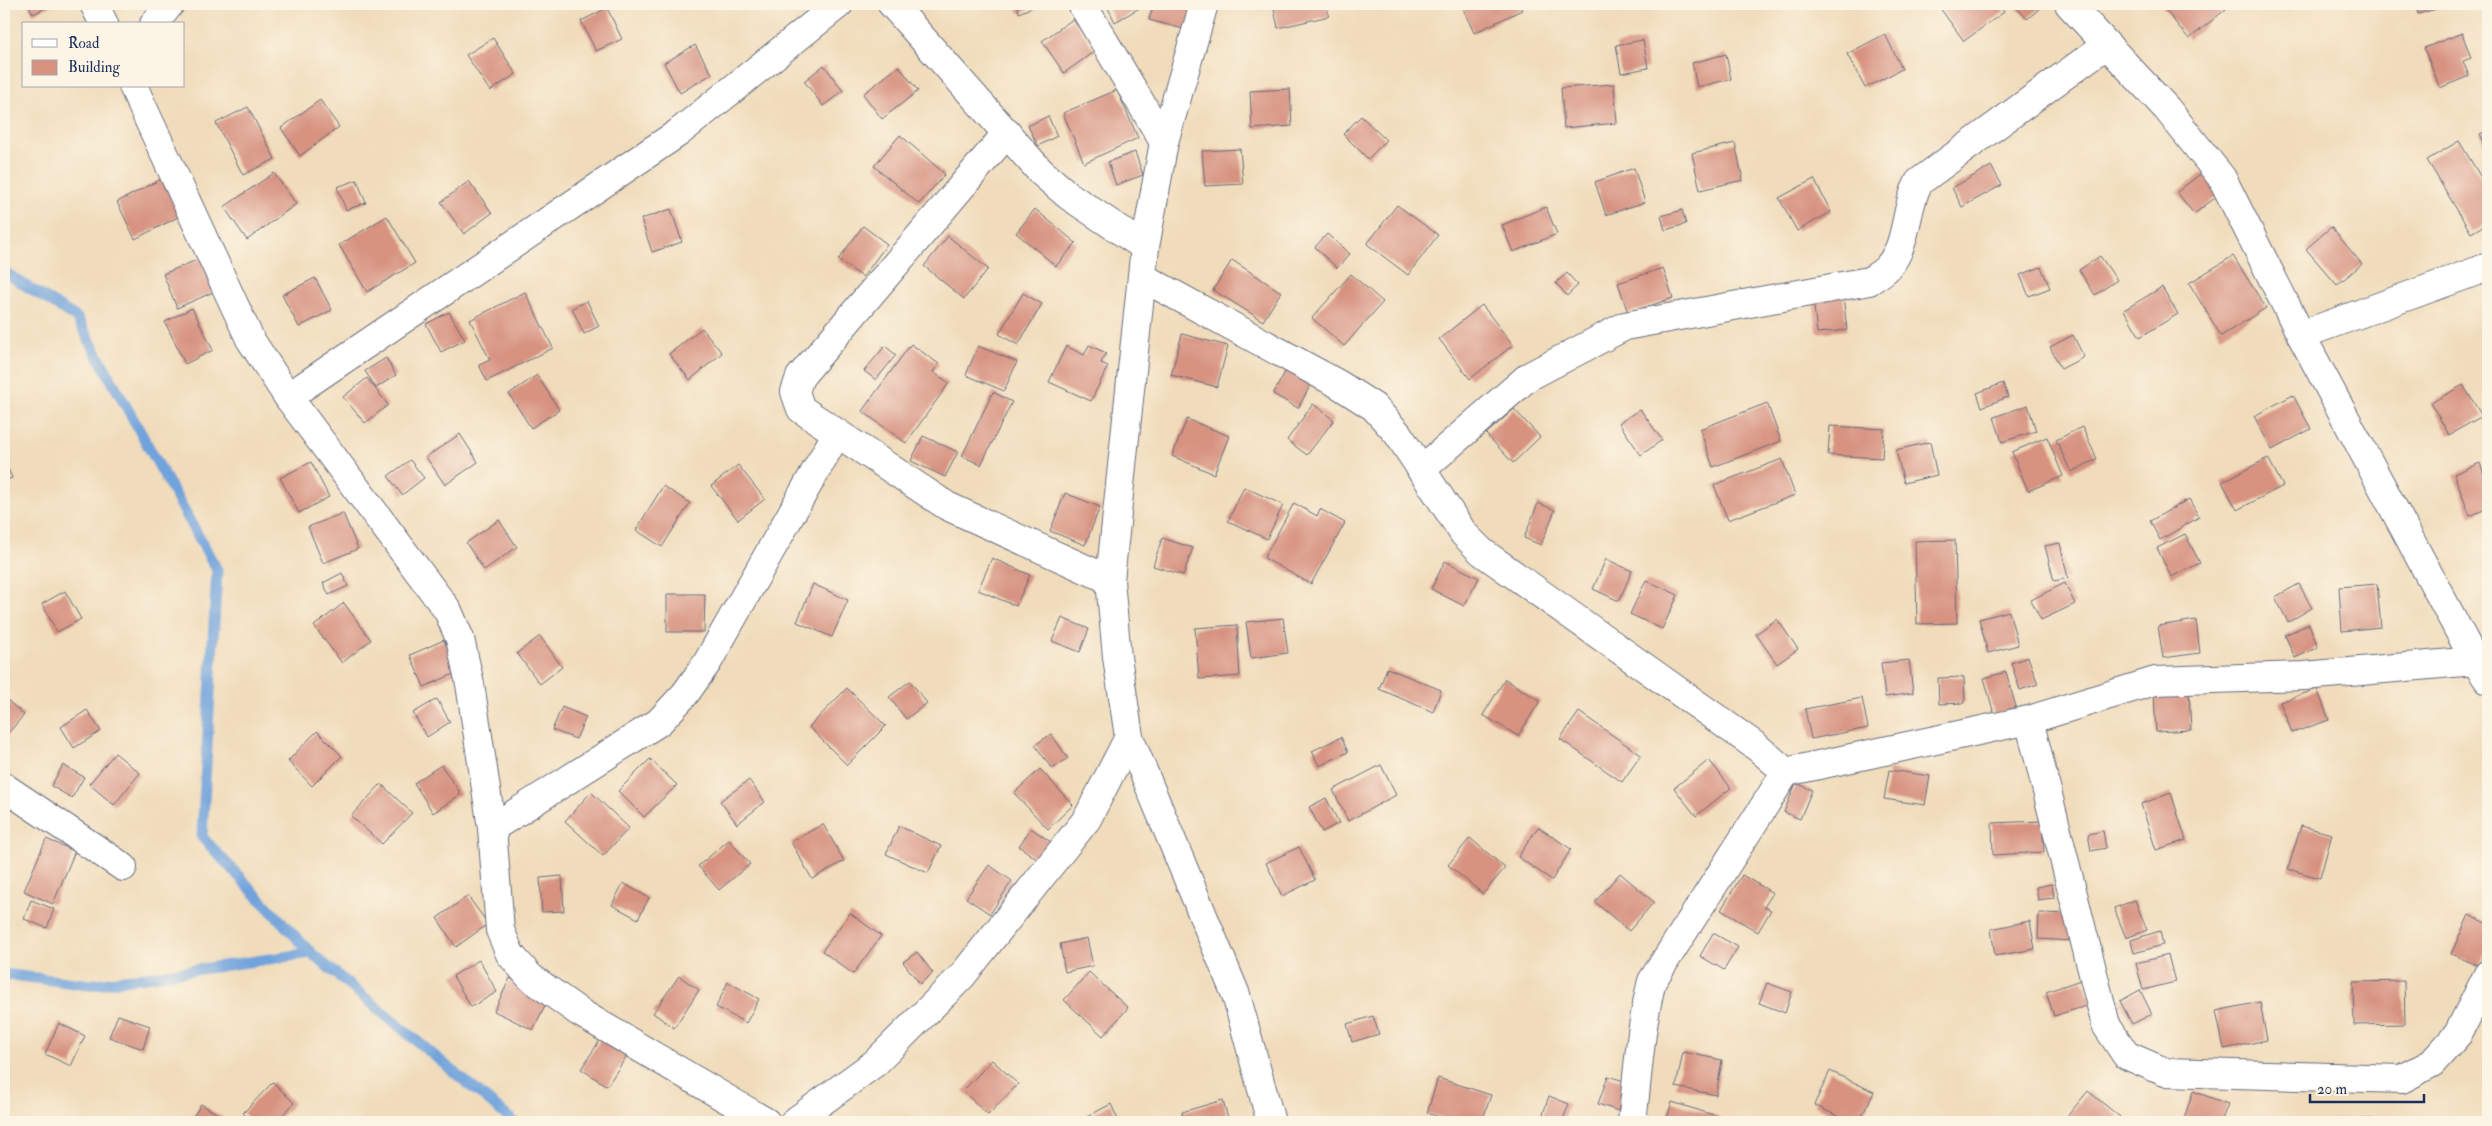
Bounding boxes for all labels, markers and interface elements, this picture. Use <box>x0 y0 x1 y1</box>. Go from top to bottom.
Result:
legend <box>22 22 185 88</box>
text: Road <box>68 34 100 53</box>
text: Building <box>68 58 120 77</box>
scale bar <box>2310 1071 2423 1103</box>
text: 20 m <box>2317 1080 2347 1099</box>

